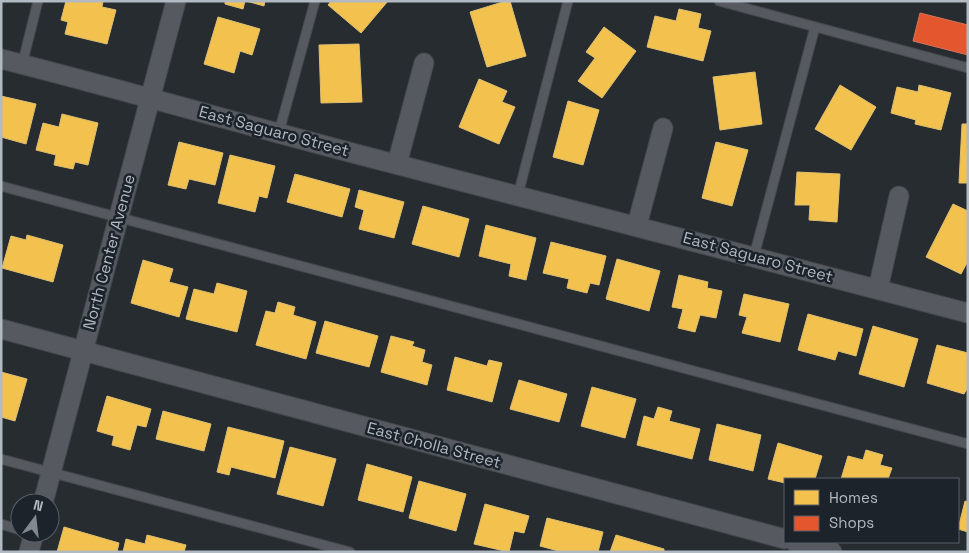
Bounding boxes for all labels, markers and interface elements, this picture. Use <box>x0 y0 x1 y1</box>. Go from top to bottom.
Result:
street label: East Saguaro Street <box>197 101 351 161</box>
street label: North Center Avenue <box>78 172 140 332</box>
street label: East Saguaro Street <box>681 227 835 287</box>
street label: East Cholla Street <box>365 417 503 473</box>
legend <box>784 478 959 543</box>
text: Homes <box>829 488 878 507</box>
north arrow <box>10 493 60 543</box>
text: N <box>31 496 45 515</box>
text: Shops <box>829 513 874 532</box>

